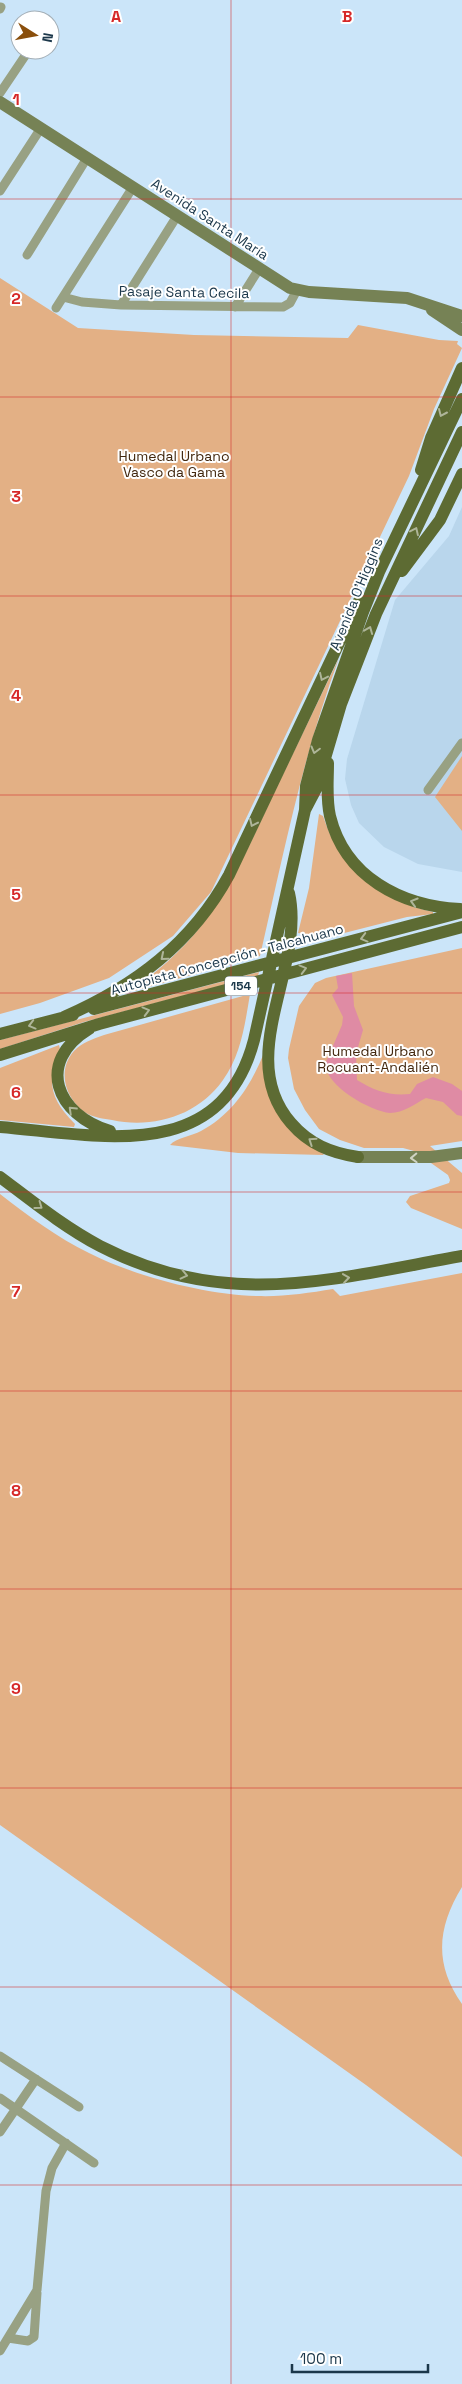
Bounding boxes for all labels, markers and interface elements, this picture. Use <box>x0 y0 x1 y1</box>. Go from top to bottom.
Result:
text: A <box>111 6 121 27</box>
text: B <box>342 6 352 27</box>
north arrow <box>10 10 60 60</box>
text: N <box>38 31 57 44</box>
text: 1 <box>12 89 20 110</box>
street label: Avenida Santa María <box>148 174 272 264</box>
street label: Pasaje Santa Cecila <box>119 282 249 302</box>
text: 2 <box>11 288 21 309</box>
one-way arrow <box>438 408 448 417</box>
park label: Humedal Urbano Vasco da Gama <box>118 447 230 481</box>
text: 3 <box>11 486 21 507</box>
one-way arrow <box>409 527 419 536</box>
street label: Avenida O'Higgins <box>325 535 387 653</box>
one-way arrow <box>363 626 373 635</box>
one-way arrow <box>319 671 329 680</box>
text: 4 <box>11 685 21 706</box>
one-way arrow <box>311 745 321 753</box>
one-way arrow <box>249 818 259 827</box>
text: 5 <box>11 884 21 905</box>
one-way arrow <box>410 897 419 907</box>
street label: Autopista Concepción - Talcahuano <box>109 919 345 999</box>
one-way arrow <box>360 932 369 943</box>
one-way arrow <box>161 952 170 960</box>
one-way arrow <box>299 965 307 975</box>
road number: 154 <box>225 976 257 996</box>
one-way arrow <box>142 1006 151 1017</box>
one-way arrow <box>29 1020 37 1030</box>
park label: Humedal Urbano Rocuant-Andalién <box>317 1042 439 1076</box>
text: 6 <box>11 1082 21 1103</box>
one-way arrow <box>69 1107 78 1116</box>
one-way arrow <box>309 1138 318 1147</box>
one-way arrow <box>409 1152 417 1163</box>
one-way arrow <box>33 1200 43 1209</box>
one-way arrow <box>180 1269 189 1280</box>
one-way arrow <box>341 1274 350 1284</box>
text: 7 <box>12 1281 21 1302</box>
text: 8 <box>11 1480 21 1501</box>
text: 9 <box>11 1678 21 1699</box>
scale bar <box>292 2342 428 2374</box>
text: 100 m <box>300 2349 342 2368</box>

